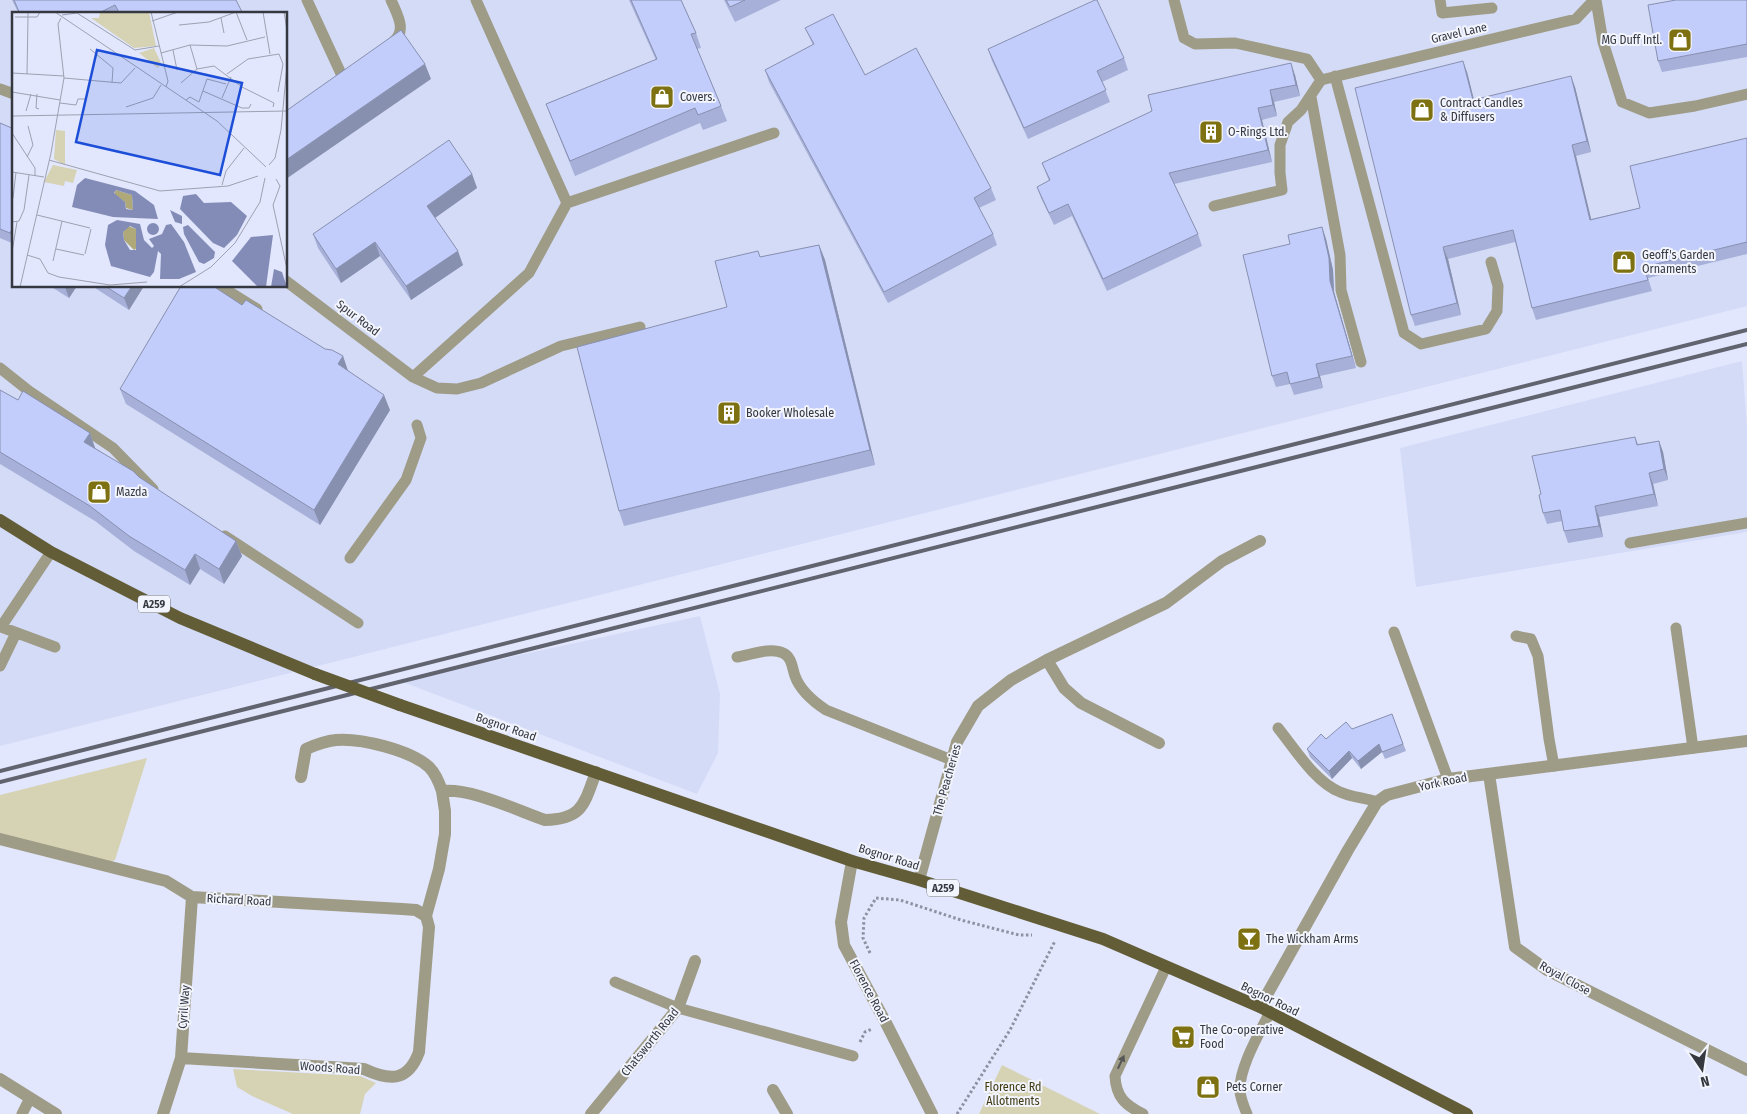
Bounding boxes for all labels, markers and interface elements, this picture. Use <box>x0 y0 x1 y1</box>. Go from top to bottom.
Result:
inset map <box>12 12 288 288</box>
street label: Gravel Lane <box>1430 20 1488 46</box>
shop icon: MG Duff Intl. <box>1667 27 1693 53</box>
place label: MG Duff Intl. <box>1601 33 1662 47</box>
shop icon: Covers. <box>649 84 675 110</box>
place label: Covers. <box>680 90 715 104</box>
place label: Contract Candles & Diffusers <box>1440 96 1523 124</box>
shop icon: Contract Candles & Diffusers <box>1409 97 1435 123</box>
building icon: O-Rings Ltd. <box>1198 119 1224 145</box>
place label: O-Rings Ltd. <box>1228 125 1288 139</box>
place label: Geoff's Garden Ornaments <box>1642 248 1715 276</box>
shop icon: Geoff's Garden Ornaments <box>1611 249 1637 275</box>
street label: Spur Road <box>334 297 382 339</box>
building icon: Booker Wholesale <box>716 400 742 426</box>
place label: Booker Wholesale <box>746 406 834 420</box>
shop icon: Mazda <box>86 479 112 505</box>
place label: Mazda <box>116 485 148 499</box>
road number: A259 <box>138 596 170 612</box>
street label: Bognor Road <box>474 710 538 744</box>
street label: The Peacheries <box>930 743 964 817</box>
street label: York Road <box>1418 770 1468 794</box>
street label: Bognor Road <box>857 841 921 873</box>
road number: A259 <box>927 880 959 896</box>
street label: Richard Road <box>206 891 272 909</box>
bar icon: The Wickham Arms <box>1236 926 1262 952</box>
place label: The Wickham Arms <box>1266 932 1358 946</box>
street label: Florence Road <box>847 957 891 1025</box>
street label: Royal Close <box>1537 958 1593 998</box>
street label: Bognor Road <box>1239 979 1301 1019</box>
street label: Cyril Way <box>175 984 193 1029</box>
street label: Chatsworth Road <box>618 1005 682 1079</box>
place label: The Co-operative Food <box>1200 1023 1284 1051</box>
supermarket icon: The Co-operative Food <box>1170 1024 1196 1050</box>
north arrow <box>1677 1044 1727 1094</box>
one-way arrow <box>1117 1055 1125 1069</box>
street label: Woods Road <box>299 1059 361 1077</box>
text: N <box>1699 1072 1711 1090</box>
shop icon: Pets Corner <box>1195 1074 1221 1100</box>
park label: Florence Rd Allotments <box>984 1080 1042 1108</box>
place label: Pets Corner <box>1226 1080 1283 1094</box>

